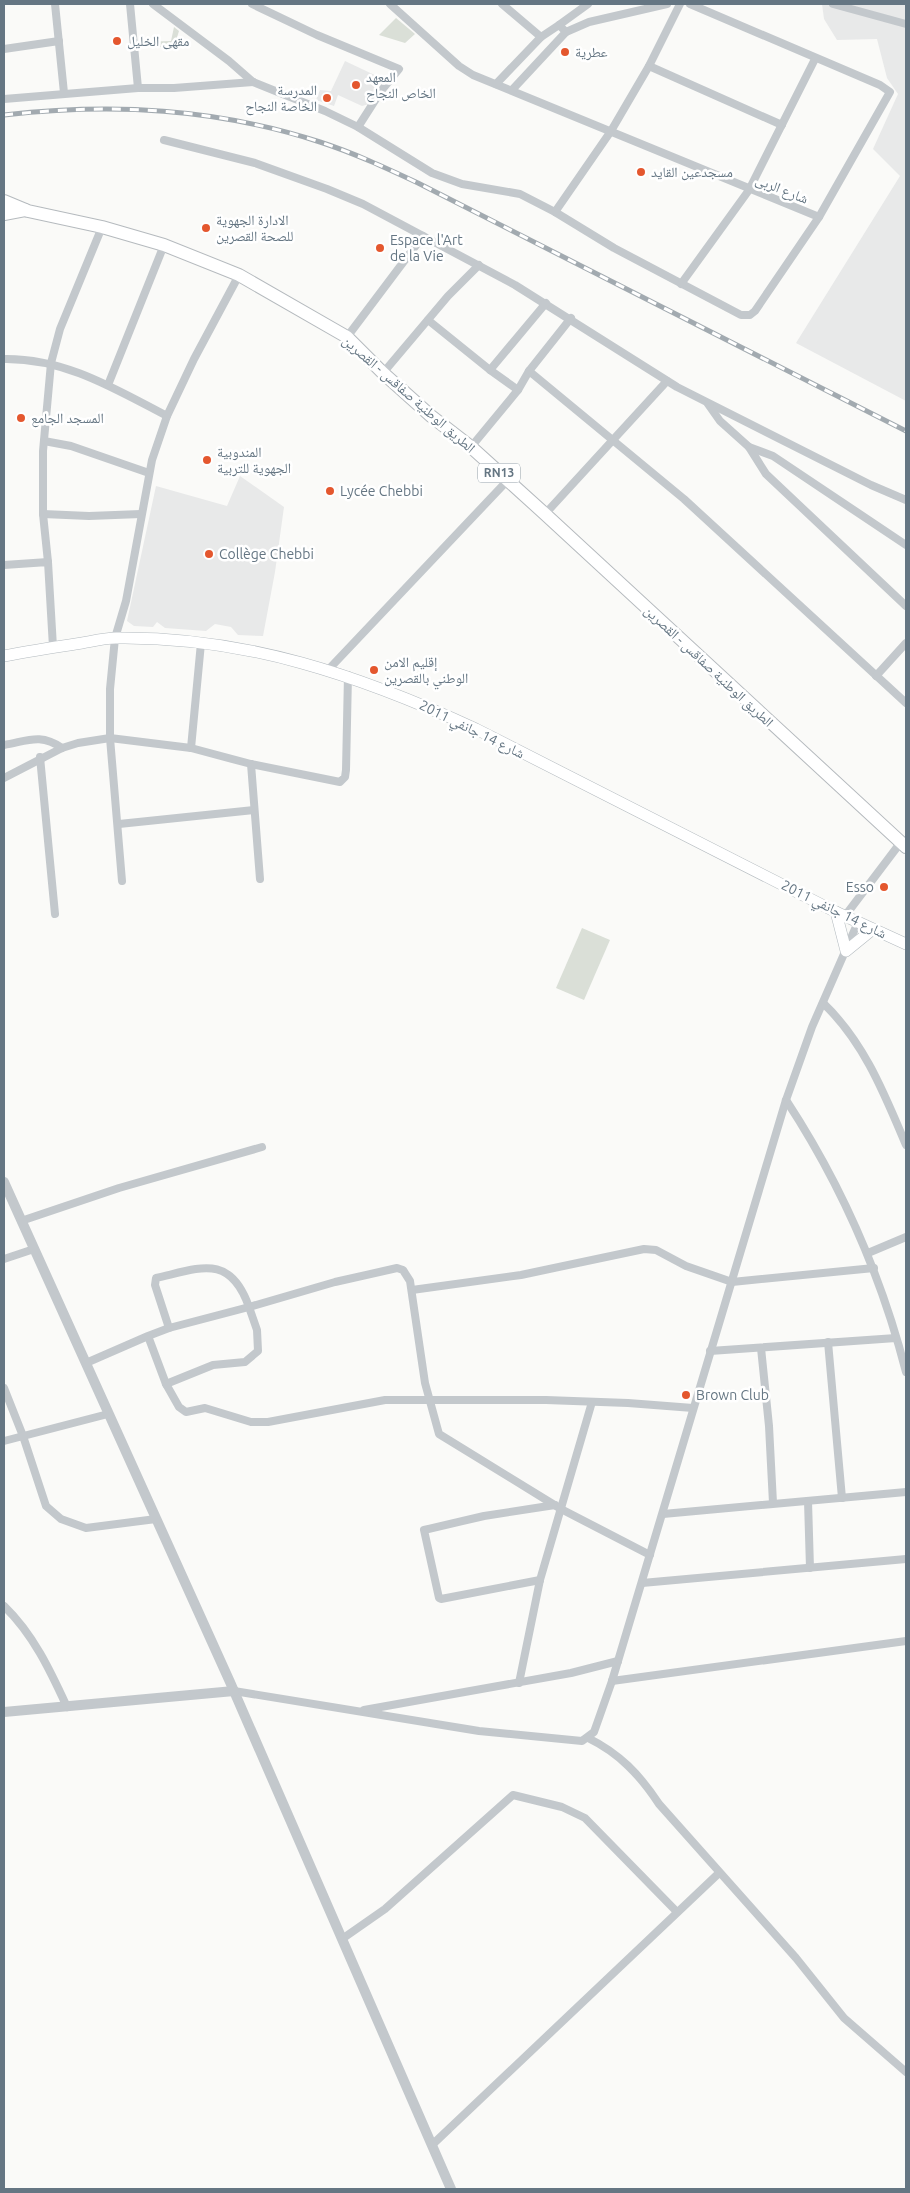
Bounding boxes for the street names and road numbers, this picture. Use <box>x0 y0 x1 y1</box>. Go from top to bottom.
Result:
street label: شارع الربى <box>753 171 811 209</box>
street label: الطريق الوطنية صفاقس - القصرين <box>338 332 479 457</box>
road number: RN13 <box>478 463 520 482</box>
street label: الطريق الوطنية صفاقس - القصرين <box>640 602 777 731</box>
street label: شارع 14 جانفي 2011 <box>415 697 527 765</box>
street label: شارع 14 جانفي 2011 <box>777 877 889 945</box>

